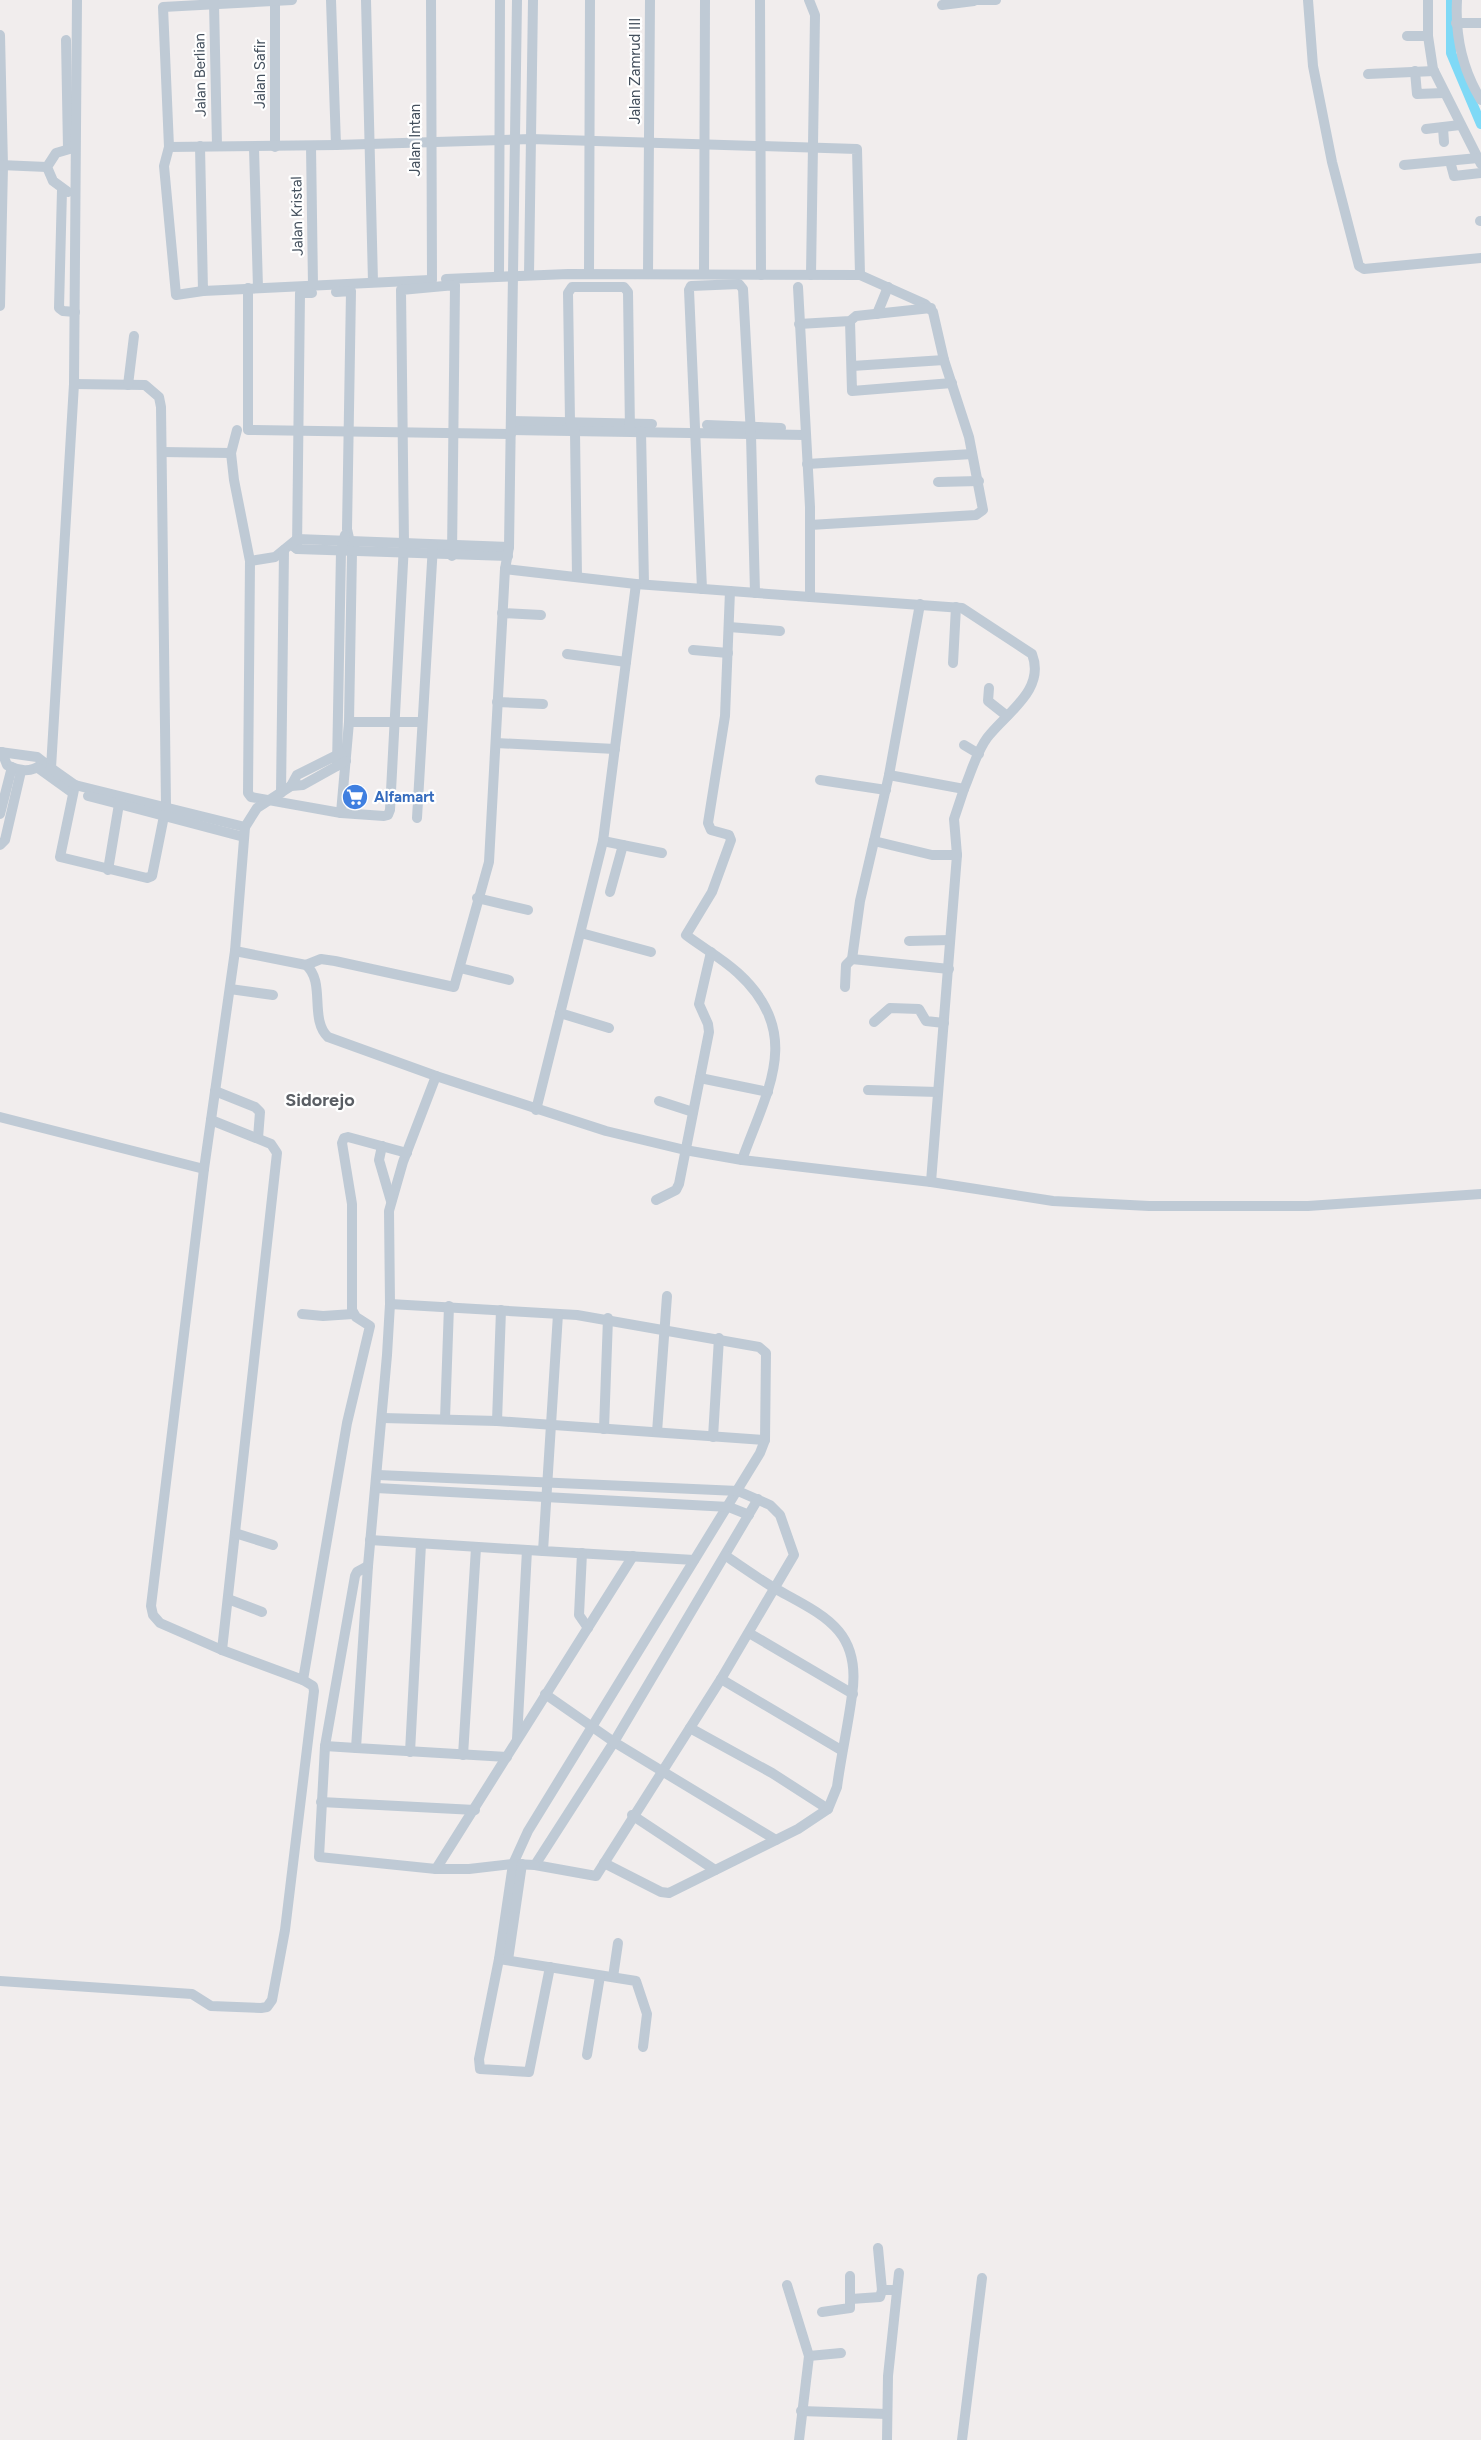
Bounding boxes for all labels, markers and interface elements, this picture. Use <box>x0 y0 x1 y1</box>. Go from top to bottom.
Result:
street label: Jalan Zamrud III <box>626 18 644 124</box>
street label: Jalan Berlian <box>190 33 210 117</box>
street label: Jalan Safir <box>251 39 269 109</box>
street label: Jalan Intan <box>406 104 424 176</box>
street label: Jalan Kristal <box>287 176 307 256</box>
supermarket icon: Alfamart <box>340 782 370 812</box>
place label: Alfamart <box>374 788 435 806</box>
district label: Sidorejo <box>285 1089 355 1111</box>

